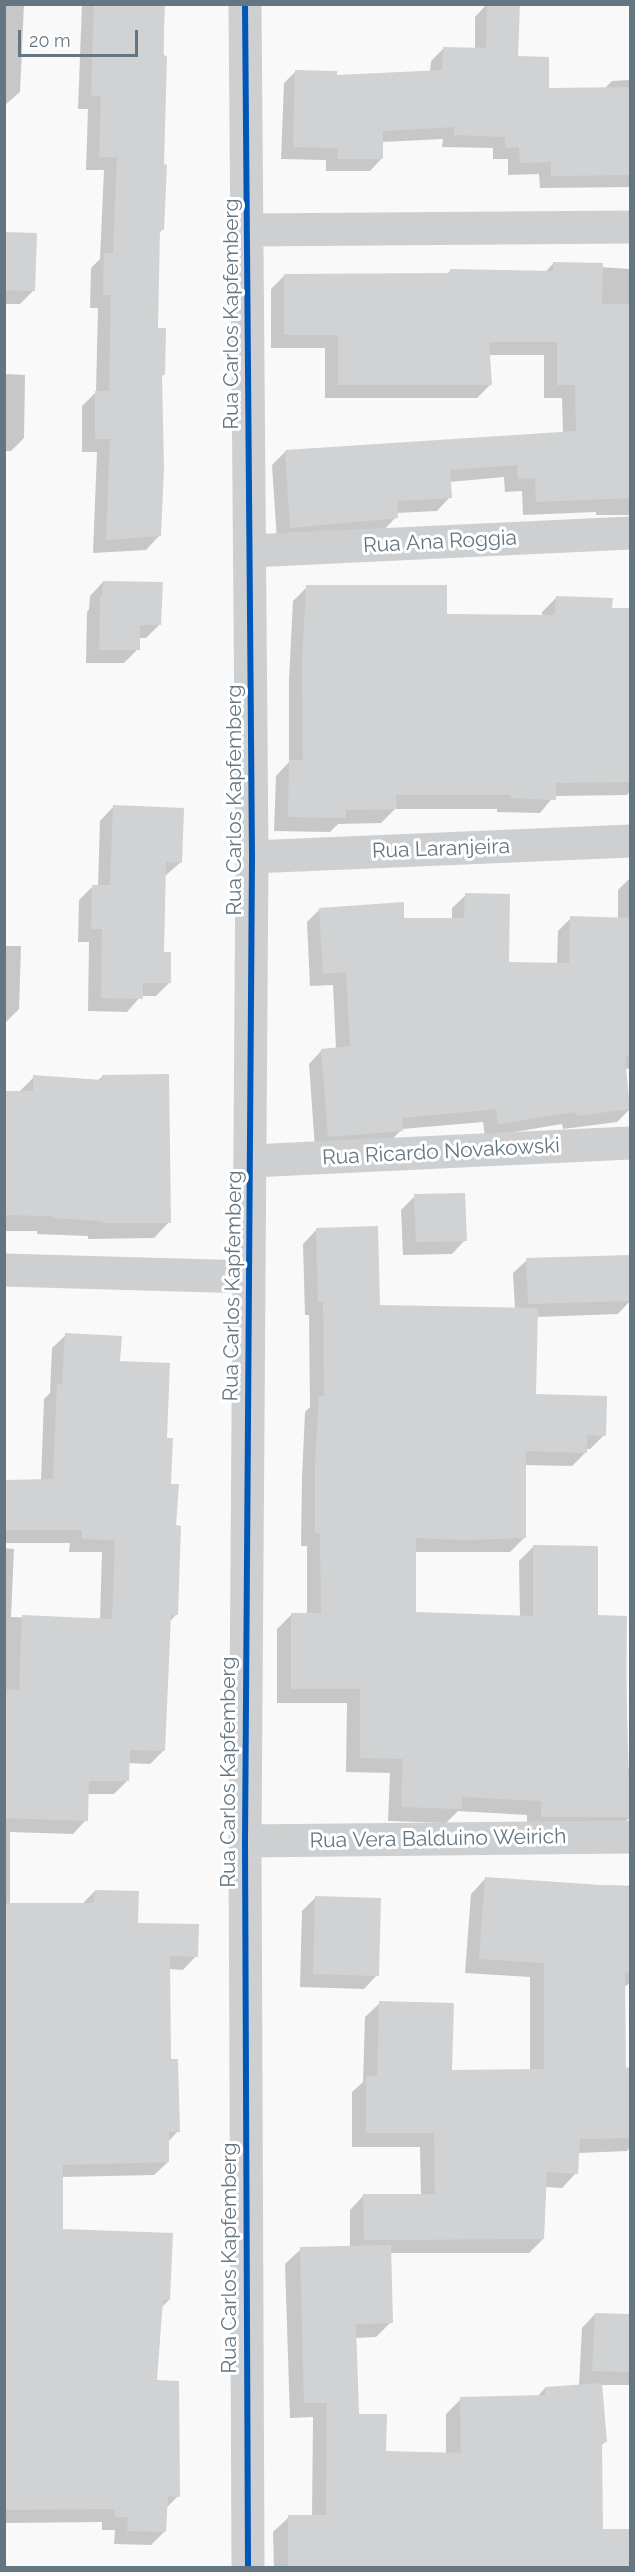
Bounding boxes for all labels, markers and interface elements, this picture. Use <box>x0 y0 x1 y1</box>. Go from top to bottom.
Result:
scale bar <box>21 18 141 56</box>
text: 20 m <box>29 30 71 51</box>
street label: Rua Carlos Kapfemberg <box>219 198 245 430</box>
street label: Rua Ana Roggia <box>362 525 518 559</box>
street label: Rua Carlos Kapfemberg <box>222 684 248 916</box>
street label: Rua Laranjeira <box>372 834 510 864</box>
street label: Rua Ricardo Novakowski <box>322 1133 560 1171</box>
street label: Rua Carlos Kapfemberg <box>218 1170 248 1402</box>
street label: Rua Carlos Kapfemberg <box>216 1656 242 1888</box>
street label: Rua Vera Balduino Weirich <box>309 1824 567 1854</box>
street label: Rua Carlos Kapfemberg <box>217 2142 243 2374</box>

